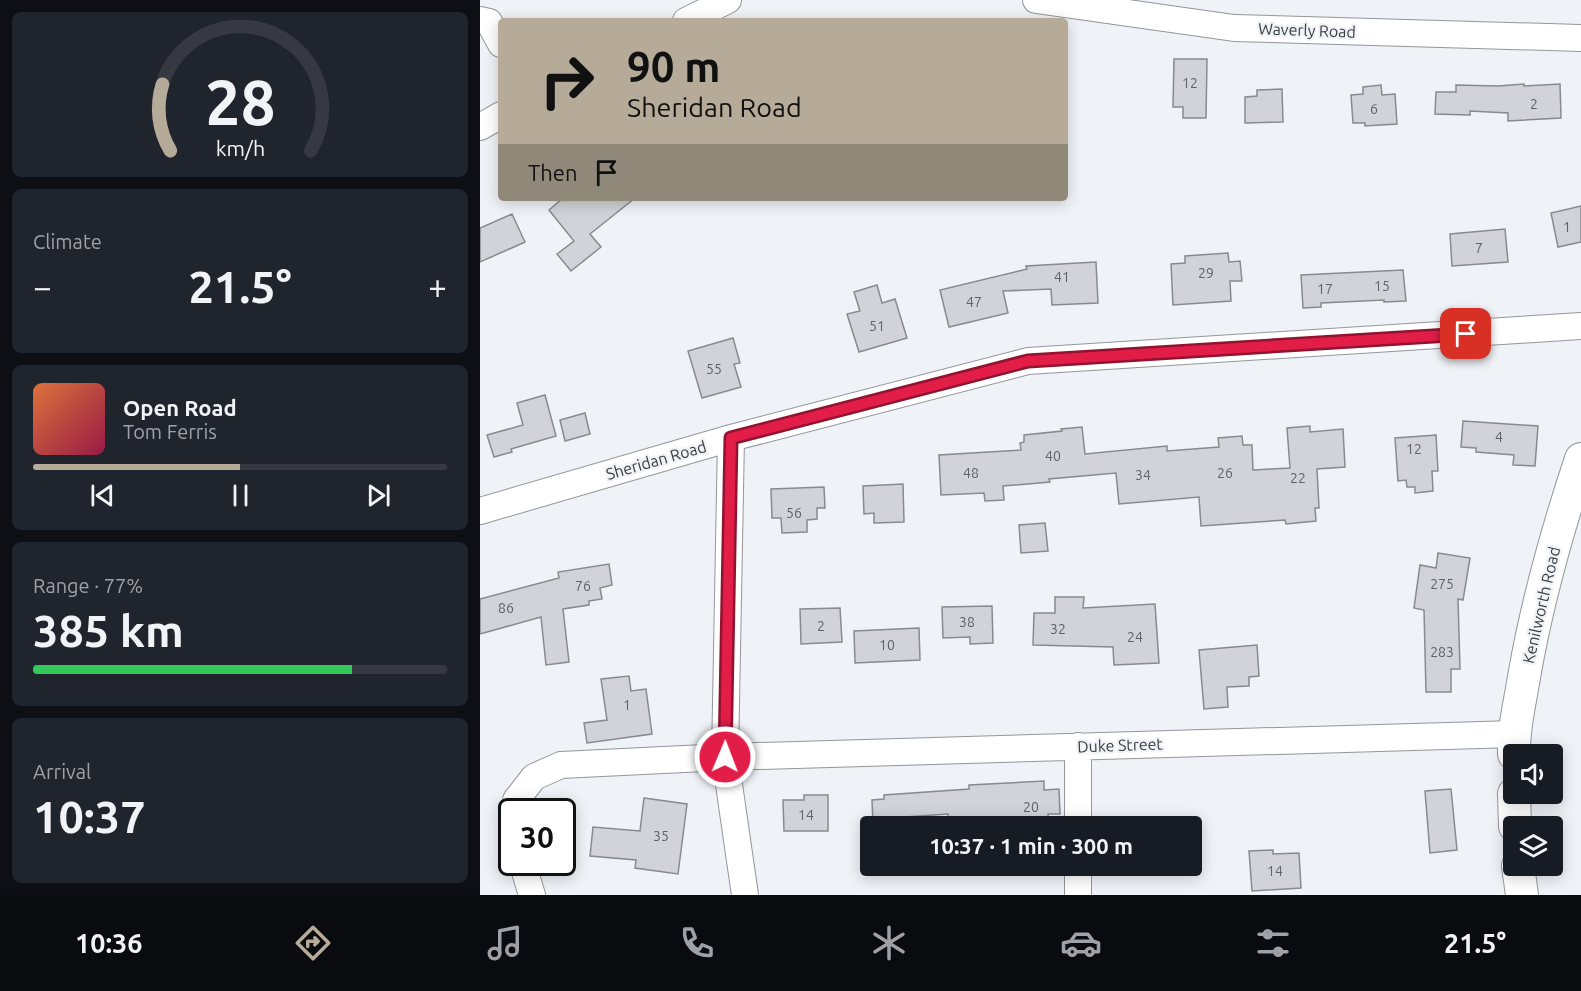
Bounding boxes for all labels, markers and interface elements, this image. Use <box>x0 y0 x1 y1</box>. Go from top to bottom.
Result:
street label: Waverly Road <box>1258 19 1356 41</box>
icon: right <box>528 42 606 120</box>
text: 90 m <box>627 43 721 90</box>
text: 28 <box>205 67 275 137</box>
house number: 12 <box>1182 75 1198 91</box>
text: Sheridan Road <box>627 92 802 122</box>
house number: 2 <box>1530 96 1538 112</box>
house number: 6 <box>1370 101 1378 117</box>
text: km/h <box>215 137 265 161</box>
icon: arrive <box>590 156 623 189</box>
text: Then <box>528 160 578 185</box>
house number: 1 <box>1563 219 1571 235</box>
text: Climate <box>33 230 102 253</box>
house number: 7 <box>1475 240 1483 256</box>
text: 21.5° <box>188 261 292 312</box>
house number: 29 <box>1198 265 1214 281</box>
text: − <box>33 268 52 305</box>
text: + <box>428 268 447 305</box>
house number: 41 <box>1054 269 1070 285</box>
house number: 15 <box>1374 278 1390 294</box>
house number: 17 <box>1317 281 1333 297</box>
house number: 47 <box>966 294 982 310</box>
pin <box>1440 308 1491 359</box>
icon: arrive <box>1449 317 1482 350</box>
house number: 51 <box>869 318 885 334</box>
house number: 55 <box>706 361 722 377</box>
text: Open Road <box>123 395 237 420</box>
text: Tom Ferris <box>123 420 217 443</box>
house number: 4 <box>1495 429 1503 445</box>
street label: Sheridan Road <box>604 437 708 483</box>
house number: 12 <box>1406 441 1422 457</box>
house number: 40 <box>1045 448 1061 464</box>
house number: 48 <box>963 465 979 481</box>
house number: 26 <box>1217 465 1233 481</box>
house number: 34 <box>1135 467 1151 483</box>
house number: 22 <box>1290 470 1306 486</box>
icon: previous <box>86 479 119 512</box>
icon: pause <box>224 479 257 512</box>
icon: next <box>362 479 395 512</box>
house number: 56 <box>786 505 802 521</box>
street label: Kenilworth Road <box>1519 545 1563 665</box>
text: Range · 77% <box>33 574 143 597</box>
house number: 275 <box>1430 576 1454 592</box>
house number: 76 <box>575 578 591 594</box>
house number: 86 <box>498 600 514 616</box>
text: 385 km <box>33 605 184 656</box>
house number: 38 <box>959 614 975 630</box>
house number: 2 <box>817 618 825 634</box>
house number: 32 <box>1050 621 1066 637</box>
house number: 24 <box>1127 629 1143 645</box>
house number: 10 <box>879 637 895 653</box>
house number: 283 <box>1430 644 1454 660</box>
house number: 1 <box>623 697 631 713</box>
position arrow <box>693 725 757 789</box>
street label: Duke Street <box>1077 734 1164 755</box>
map controls <box>1503 744 1563 876</box>
button: sound <box>1503 744 1563 804</box>
text: Arrival <box>33 760 91 783</box>
text: 10:37 <box>33 791 146 842</box>
speed limit sign: 30 <box>498 798 576 876</box>
house number: 20 <box>1023 799 1039 815</box>
house number: 14 <box>798 807 814 823</box>
button: layers <box>1503 816 1563 876</box>
house number: 35 <box>653 828 669 844</box>
text: 10:37 · 1 min · 300 m <box>929 833 1133 858</box>
house number: 14 <box>1267 863 1283 879</box>
icon: directions <box>292 922 334 964</box>
icon: music <box>484 922 526 964</box>
icon: phone <box>676 922 718 964</box>
icon: climate <box>868 922 910 964</box>
icon: car <box>1060 922 1102 964</box>
icon: filters <box>1252 922 1294 964</box>
text: 10:36 <box>75 928 143 958</box>
text: 21.5° <box>1444 928 1506 958</box>

